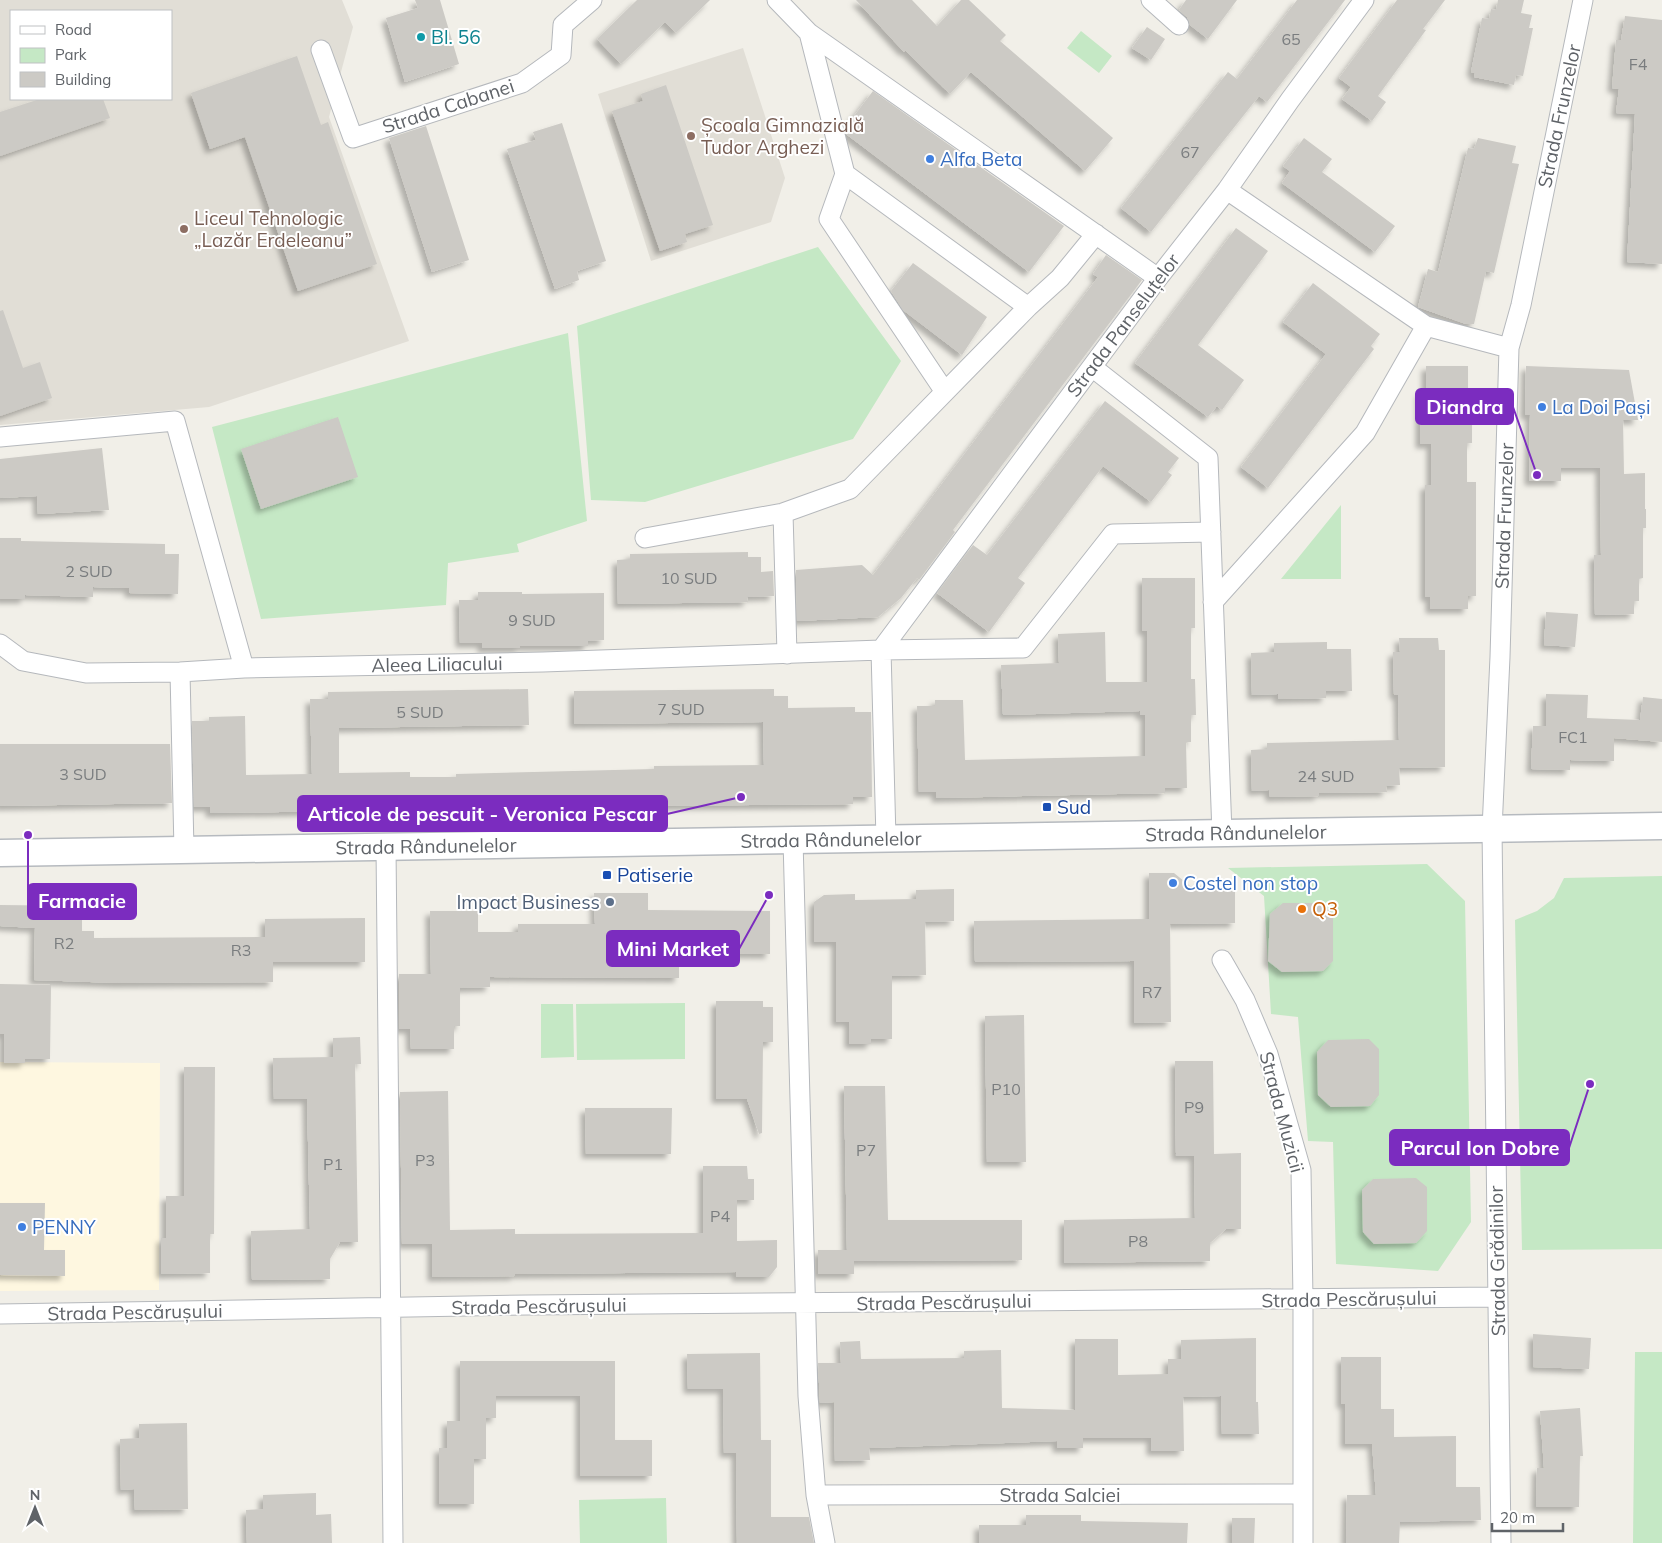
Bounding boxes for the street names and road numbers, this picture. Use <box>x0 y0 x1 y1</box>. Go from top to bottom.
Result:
street label: Strada Frunzelor <box>1532 42 1586 190</box>
street label: Strada Cabanei <box>379 73 517 139</box>
street label: Strada Panseluțelor <box>1061 249 1186 402</box>
street label: Strada Frunzelor <box>1489 442 1519 589</box>
street label: Aleea Liliacului <box>371 651 503 677</box>
street label: Strada Rândunelelor <box>1145 819 1327 846</box>
street label: Strada Rândunelelor <box>740 826 922 853</box>
street label: Strada Rândunelelor <box>335 833 517 860</box>
street label: Strada Muzicii <box>1254 1049 1310 1175</box>
street label: Strada Grădinilor <box>1484 1185 1510 1336</box>
street label: Strada Pescărușului <box>1261 1285 1437 1314</box>
street label: Strada Pescărușului <box>856 1288 1032 1317</box>
street label: Strada Pescărușului <box>451 1292 627 1321</box>
street label: Strada Pescărușului <box>47 1298 223 1327</box>
street label: Strada Salciei <box>1000 1483 1120 1507</box>

